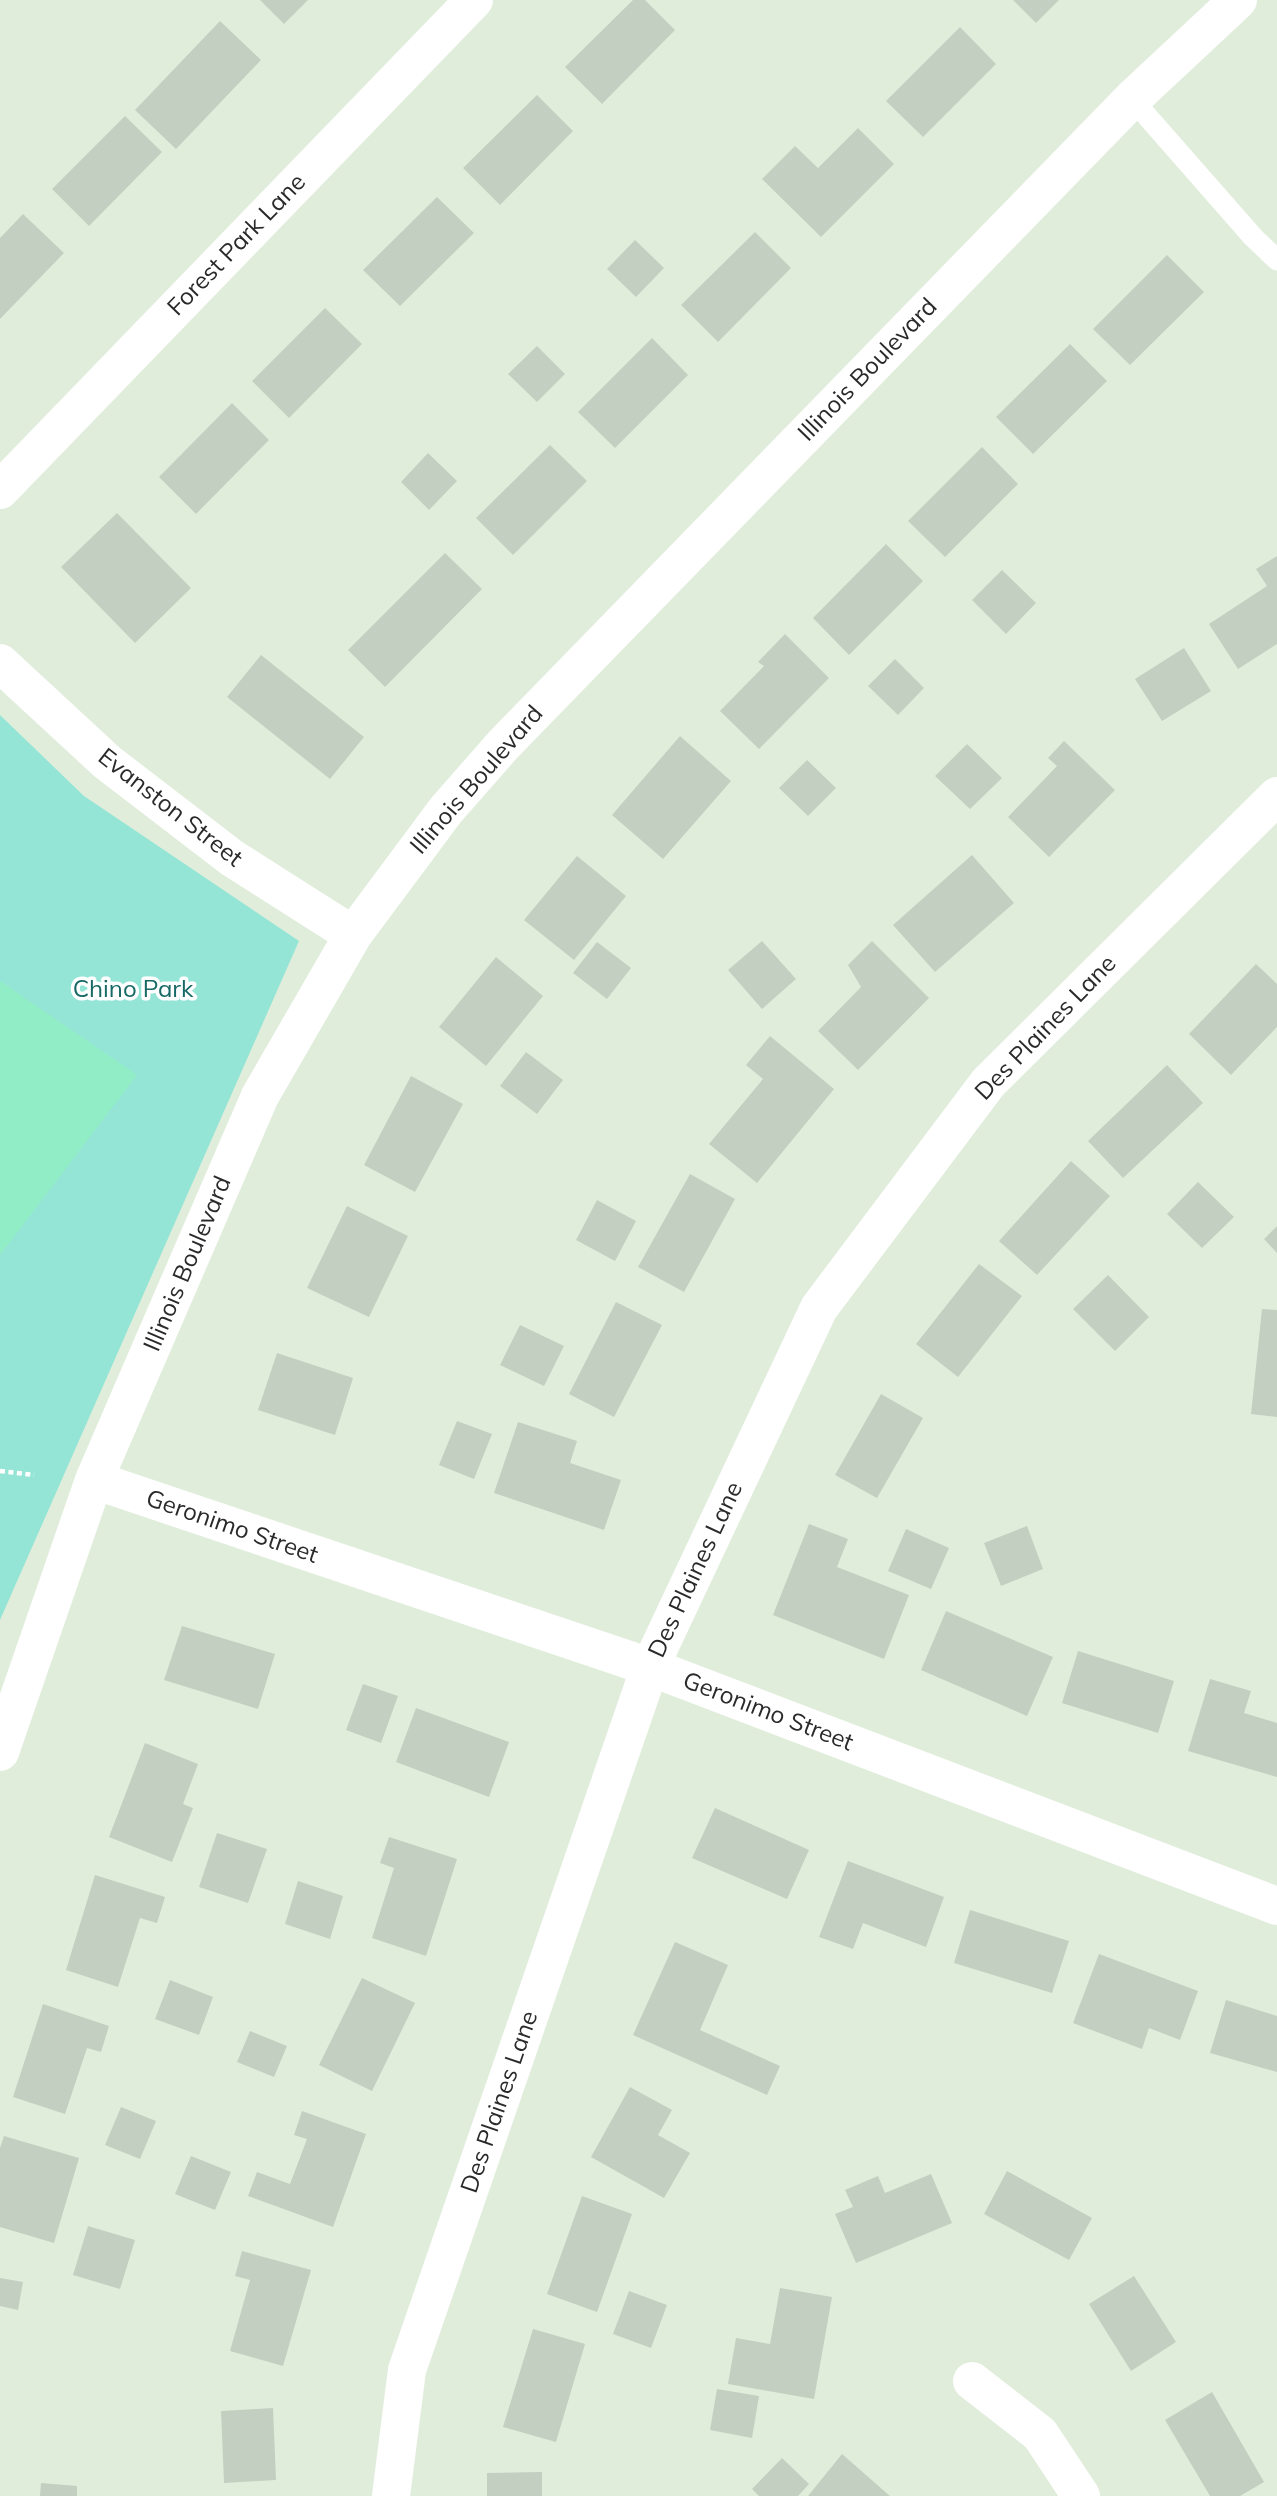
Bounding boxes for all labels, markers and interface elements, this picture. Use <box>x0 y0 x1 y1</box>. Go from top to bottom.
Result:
street label: Forest Park Lane <box>162 168 312 322</box>
street label: Illinois Boulevard <box>793 293 943 447</box>
street label: Illinois Boulevard <box>405 700 549 860</box>
street label: Evanston Street <box>92 743 248 873</box>
street label: Des Plaines Lane <box>969 949 1123 1107</box>
park label: Chino Park <box>73 976 193 1004</box>
street label: Illinois Boulevard <box>138 1172 238 1356</box>
street label: Des Plaines Lane <box>643 1478 749 1662</box>
street label: Geronimo Street <box>142 1484 322 1570</box>
street label: Geronimo Street <box>679 1666 857 1758</box>
street label: Des Plaines Lane <box>455 2007 545 2197</box>

